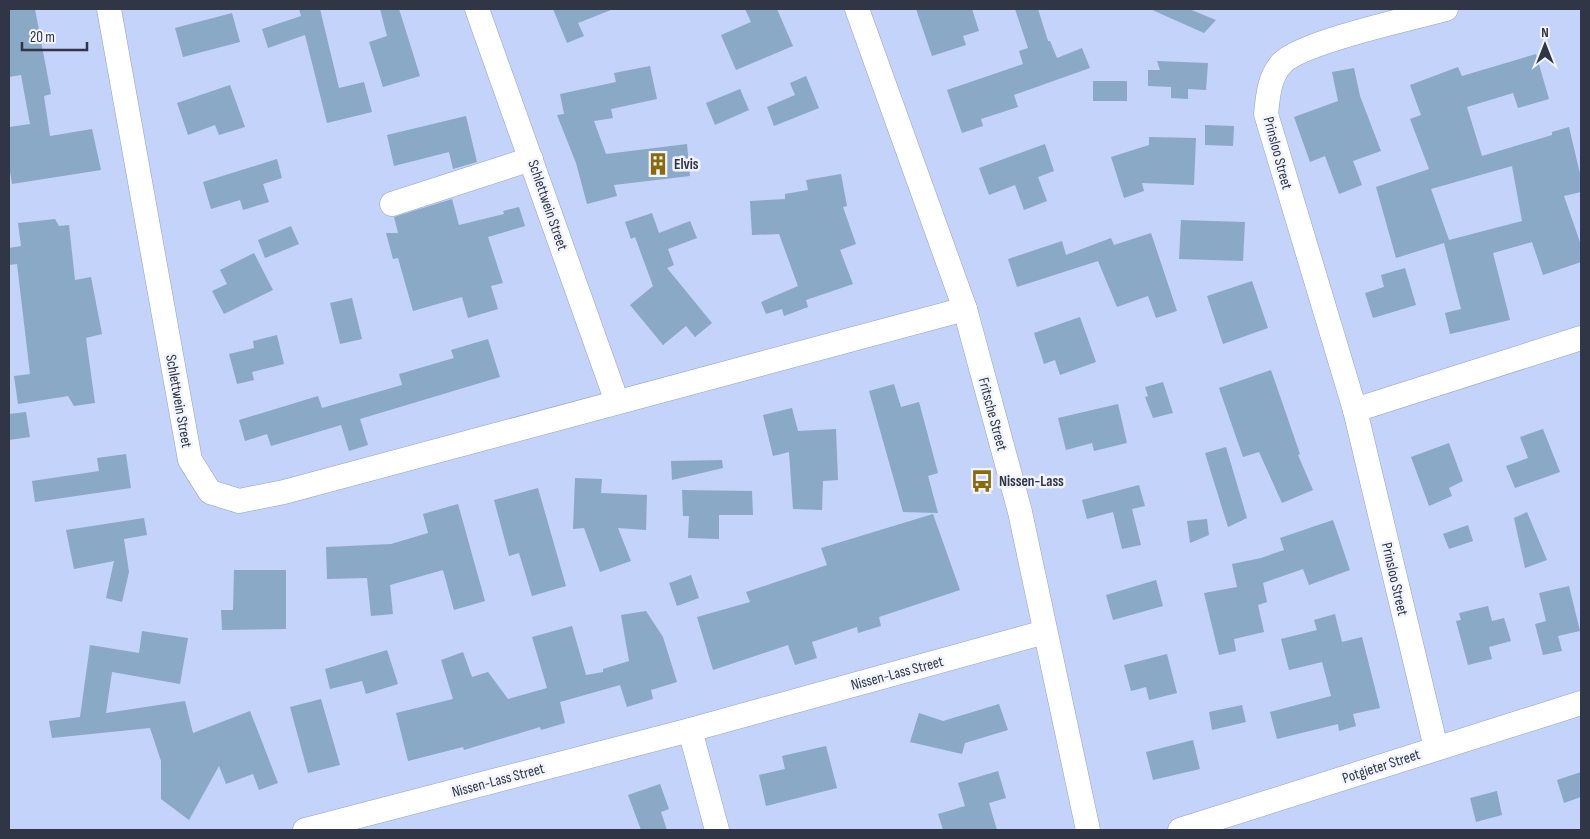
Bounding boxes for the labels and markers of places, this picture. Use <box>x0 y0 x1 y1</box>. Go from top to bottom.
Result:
building icon: Elvis <box>645 151 671 177</box>
place label: Elvis <box>674 155 699 174</box>
bus stop icon: Nissen-Lass <box>969 468 995 494</box>
place label: Nissen-Lass <box>999 472 1064 491</box>

